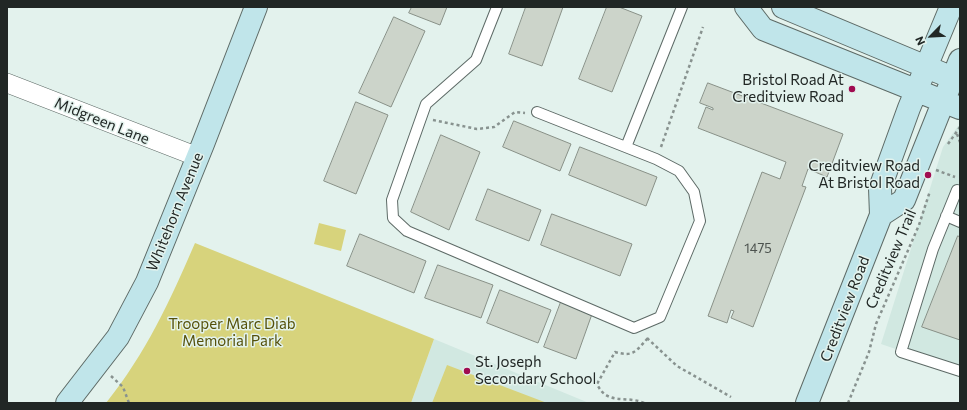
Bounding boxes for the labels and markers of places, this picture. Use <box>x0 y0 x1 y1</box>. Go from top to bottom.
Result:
place label: Bristol Road At Creditview Road <box>732 71 844 106</box>
marker: Bristol Road At Creditview Road <box>847 84 857 94</box>
place label: Creditview Road At Bristol Road <box>808 157 920 192</box>
marker: Creditview Road At Bristol Road <box>923 170 933 180</box>
place label: St. Joseph Secondary School <box>475 353 596 388</box>
marker: St. Joseph Secondary School <box>462 366 472 376</box>

